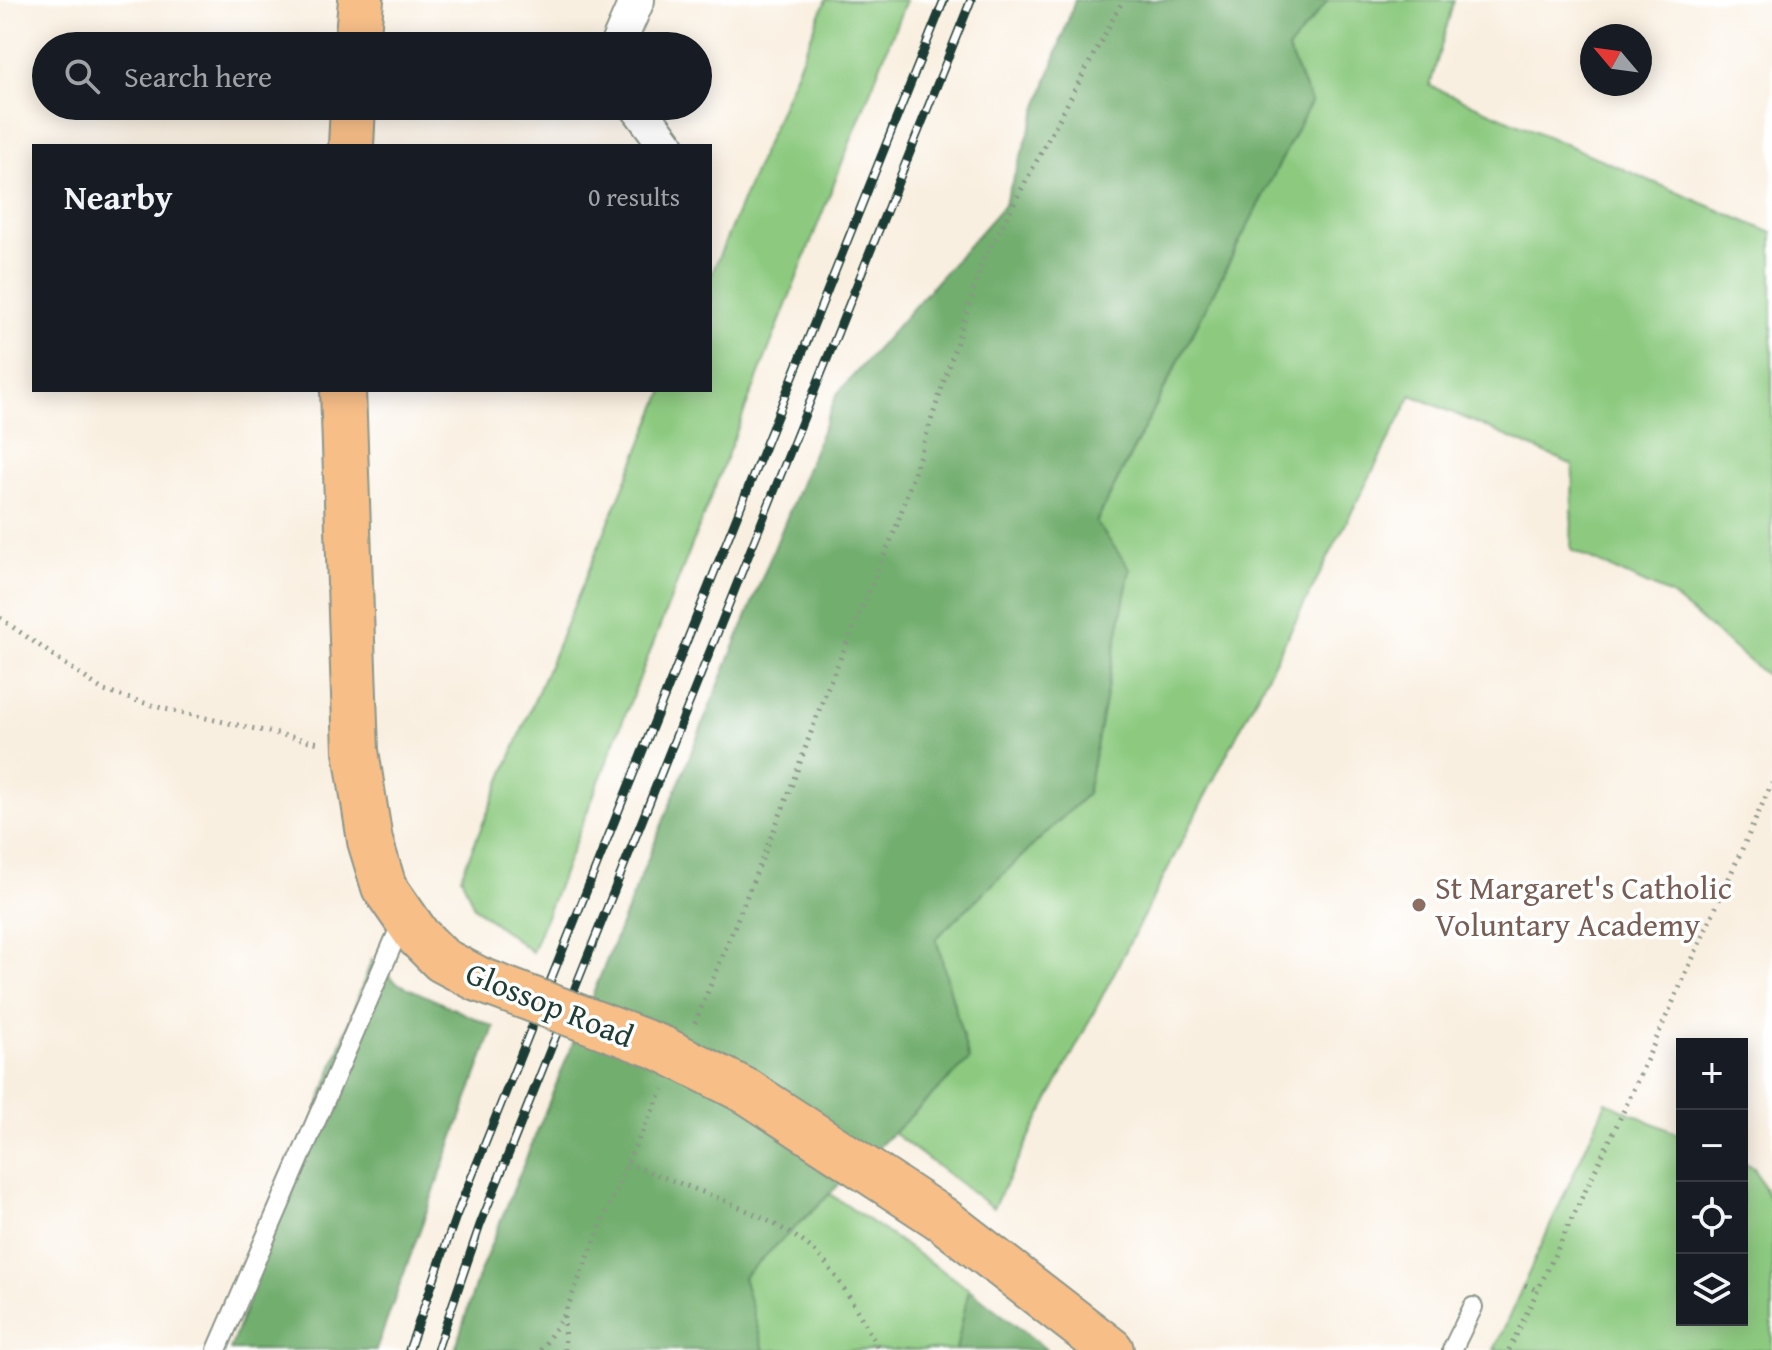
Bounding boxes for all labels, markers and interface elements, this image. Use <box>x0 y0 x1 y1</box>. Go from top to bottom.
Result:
north arrow <box>1580 24 1652 96</box>
search box <box>32 32 712 120</box>
icon: search <box>60 54 104 98</box>
text: Search here <box>124 54 272 98</box>
text: Nearby <box>64 172 173 221</box>
text: 0 results <box>588 177 680 216</box>
place label: St Margaret's Catholic Voluntary Academy <box>1435 864 1732 948</box>
marker: St Margaret's Catholic Voluntary Academy <box>1410 896 1428 914</box>
street label: Glossop Road <box>459 949 641 1059</box>
map controls <box>1676 1038 1748 1326</box>
button: + <box>1676 1038 1748 1110</box>
button: − <box>1676 1110 1748 1182</box>
button: locate <box>1676 1182 1748 1254</box>
button: layers <box>1676 1254 1748 1326</box>

